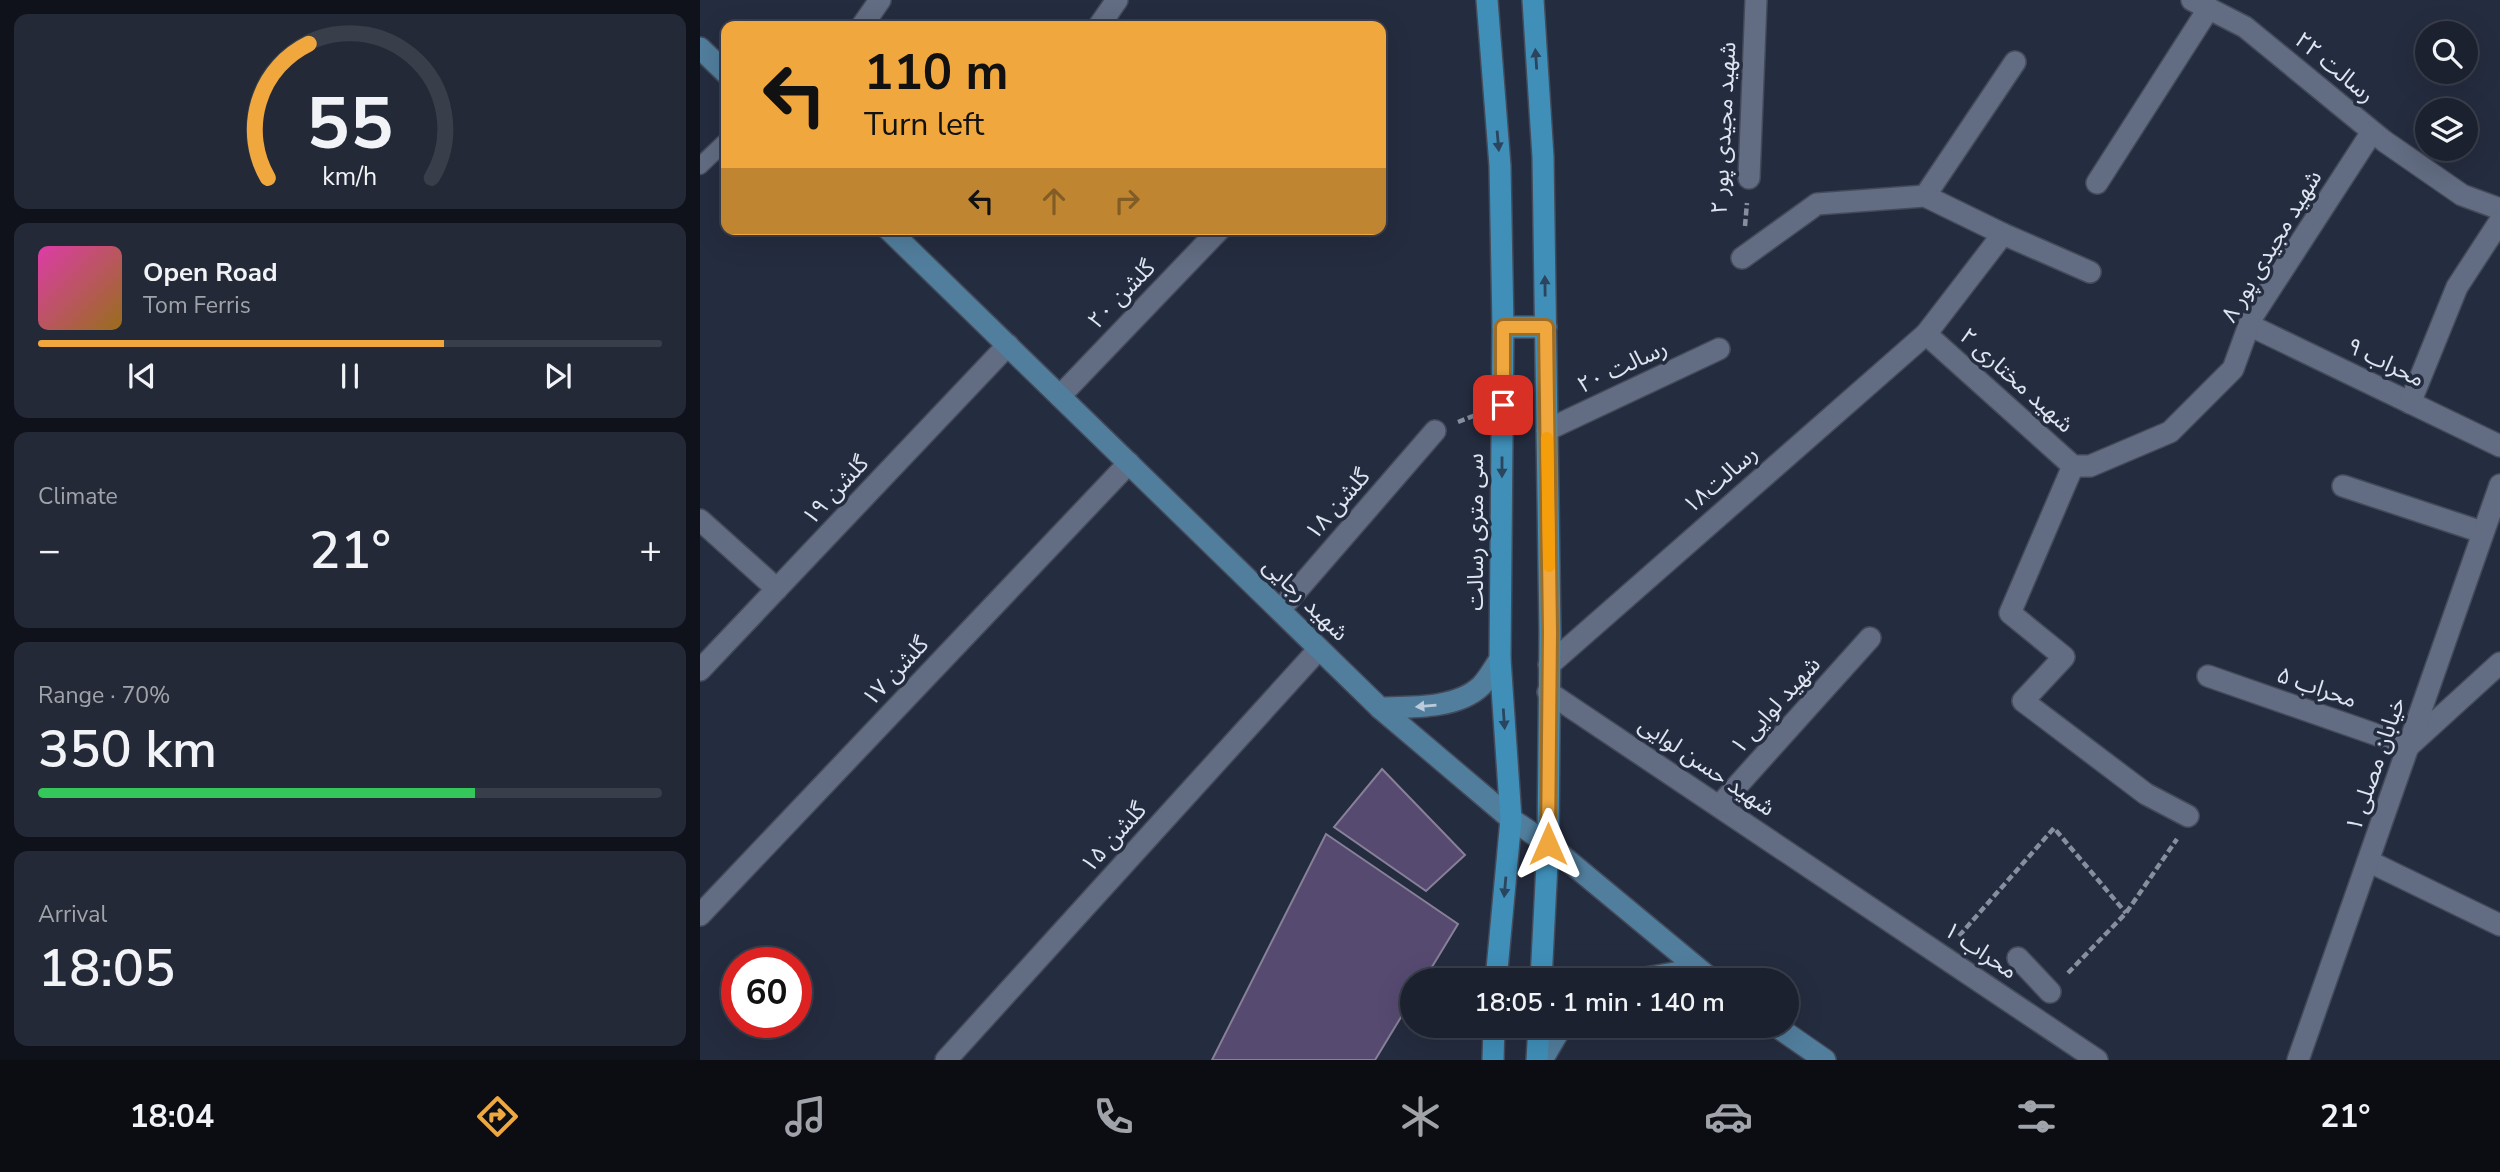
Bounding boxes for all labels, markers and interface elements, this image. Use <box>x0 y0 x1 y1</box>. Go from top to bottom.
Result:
map controls <box>2415 21 2478 161</box>
button: search <box>2415 21 2478 84</box>
street label: ۲۲ رسالت <box>2288 25 2381 110</box>
text: 110 m <box>864 39 1008 106</box>
street label: ۲ شهید مجیدی پور <box>1704 41 1743 215</box>
one-way arrow <box>1531 48 1542 70</box>
icon: left <box>749 49 840 140</box>
text: 55 <box>306 74 394 174</box>
button: layers <box>2415 98 2478 161</box>
text: Turn left <box>864 103 984 146</box>
one-way arrow <box>1493 130 1504 152</box>
text: km/h <box>322 159 378 193</box>
street label: ۸ شهید مجیدی پور <box>2214 164 2329 328</box>
icon: left <box>962 182 1000 220</box>
icon: ahead <box>1035 182 1073 220</box>
icon: right <box>1108 182 1146 220</box>
street label: ۲۰ گلشن <box>1081 253 1162 336</box>
text: Open Road <box>143 255 278 290</box>
one-way arrow <box>1540 275 1551 297</box>
text: Tom Ferris <box>143 290 251 321</box>
street label: ۲ شهید مختاری <box>1953 321 2080 440</box>
street label: ۹ محراب <box>2342 330 2430 394</box>
street label: ۲۰ رسالت <box>1572 332 1672 401</box>
icon: previous <box>123 357 161 395</box>
icon: pause <box>331 357 369 395</box>
icon: next <box>539 357 577 395</box>
pin <box>1473 375 1533 435</box>
icon: arrive <box>1484 386 1522 424</box>
street label: رسالت۱۸ <box>1676 438 1764 521</box>
street label: ۱۹ گلشن <box>795 448 876 532</box>
street label: سی متری رسالت <box>1460 453 1491 611</box>
one-way arrow <box>1496 456 1508 478</box>
street label: ۱۸ گلشن <box>1298 462 1377 547</box>
text: Climate <box>38 481 118 512</box>
text: 21° <box>309 515 391 586</box>
text: − <box>38 525 61 576</box>
text: + <box>639 525 662 576</box>
street label: شهید رجایی <box>1256 551 1355 648</box>
street label: گلشن ۱۷ <box>855 629 936 713</box>
street label: ۱ شهید لوایی <box>1723 650 1828 761</box>
street label: ۵ محراب <box>2273 659 2361 716</box>
text: Range · 70% <box>38 680 170 711</box>
street label: خیابان مصلی ۱ <box>2338 693 2413 835</box>
one-way arrow <box>1415 701 1437 712</box>
one-way arrow <box>1499 708 1510 730</box>
street label: شهید حسن لوایی <box>1632 709 1781 824</box>
text: 350 km <box>38 714 217 785</box>
street label: گلشن ۱۵ <box>1073 795 1154 879</box>
position arrow <box>1511 807 1585 881</box>
one-way arrow <box>1499 876 1510 898</box>
text: Arrival <box>38 899 107 930</box>
street label: ۱ محراب <box>1938 914 2024 986</box>
text: 18:05 <box>38 933 175 1004</box>
speed limit sign: 60 <box>721 947 812 1038</box>
text: 18:05 · 1 min · 140 m <box>1474 985 1725 1020</box>
icon: directions <box>473 1092 522 1141</box>
icon: music <box>781 1092 830 1141</box>
icon: phone <box>1089 1092 1138 1141</box>
icon: climate <box>1396 1092 1445 1141</box>
icon: car <box>1704 1092 1753 1141</box>
icon: filters <box>2012 1092 2061 1141</box>
text: 18:04 <box>129 1095 214 1138</box>
text: 21° <box>2320 1095 2370 1138</box>

